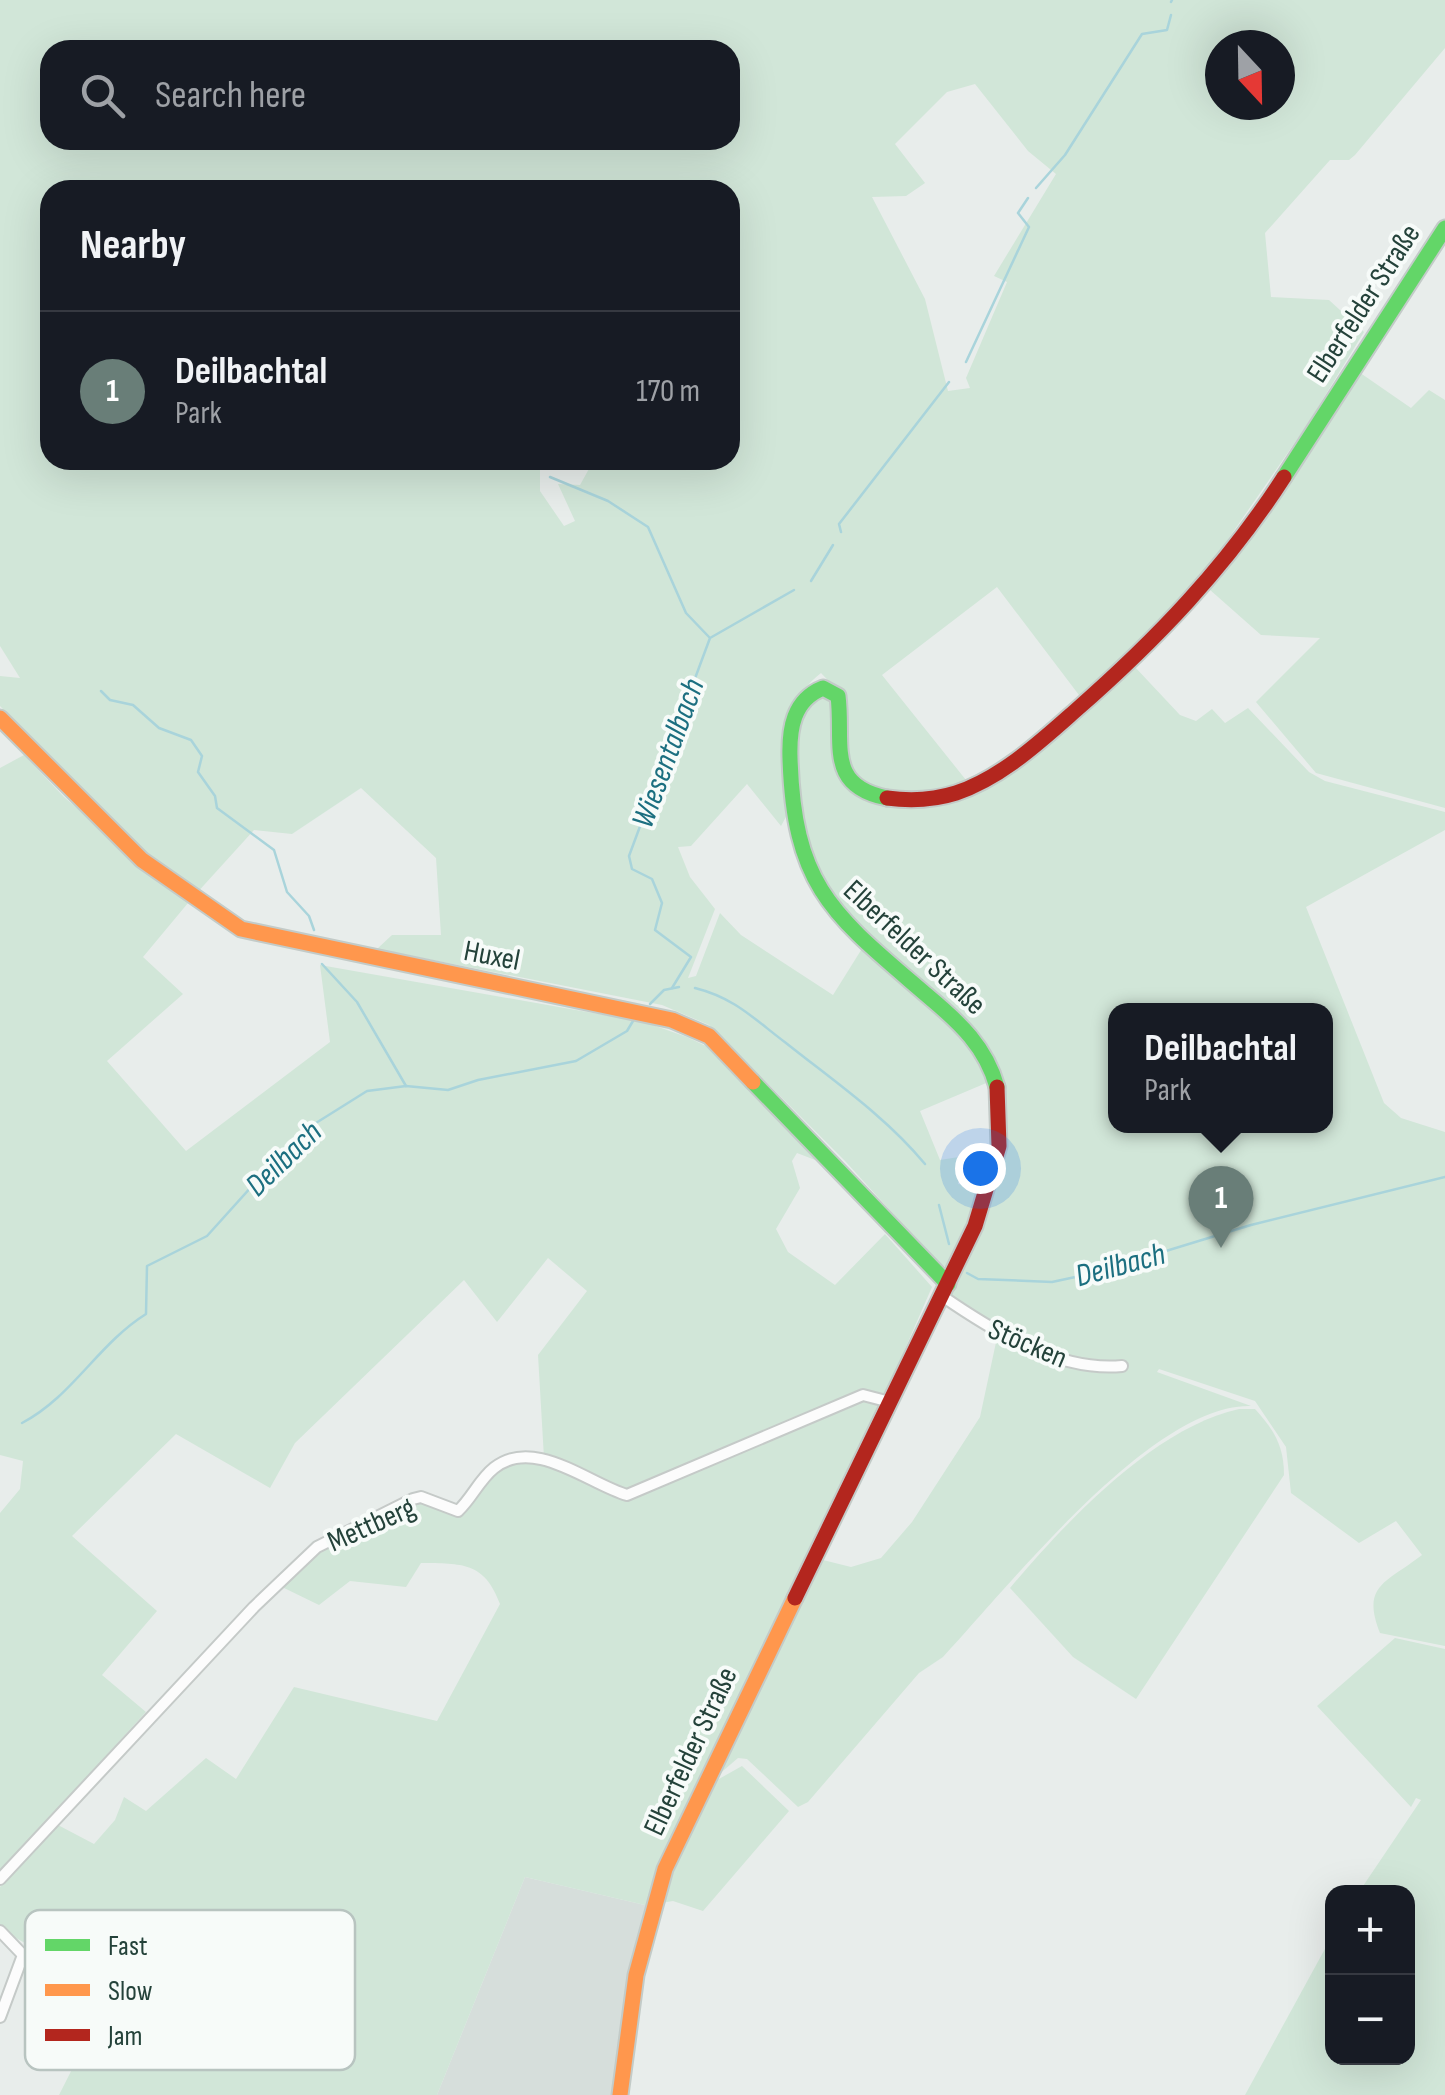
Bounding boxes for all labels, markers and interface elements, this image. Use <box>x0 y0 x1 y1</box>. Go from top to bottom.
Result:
north arrow <box>1205 30 1295 120</box>
search box <box>40 40 740 150</box>
icon: search <box>75 68 130 123</box>
text: Search here <box>155 73 306 118</box>
street label: Elberfelder Straße <box>1299 218 1428 389</box>
text: Nearby <box>80 220 186 271</box>
text: Deilbachtal <box>175 349 327 394</box>
text: 1 <box>106 372 119 411</box>
text: 170 m <box>636 372 700 411</box>
text: Park <box>175 394 222 433</box>
water label: Wiesentalbach <box>623 674 713 833</box>
street label: Elberfelder Straße <box>836 873 993 1023</box>
street label: Huxel <box>461 933 523 979</box>
popup <box>1108 1003 1333 1133</box>
text: Deilbachtal <box>1144 1026 1297 1071</box>
text: Park <box>1144 1071 1191 1110</box>
water label: Deilbach <box>238 1113 330 1205</box>
your location <box>955 1143 1006 1194</box>
pin: 1 <box>1188 1166 1254 1248</box>
water label: Deilbach <box>1071 1235 1170 1296</box>
street label: Stöcken <box>983 1311 1072 1377</box>
street label: Mettberg <box>322 1490 421 1560</box>
street label: Elberfelder Straße <box>636 1662 746 1841</box>
map controls <box>1325 1885 1415 2065</box>
button: + <box>1325 1885 1415 1975</box>
legend <box>25 1910 355 2070</box>
text: Fast <box>108 1930 147 1963</box>
text: Slow <box>108 1975 153 2008</box>
button: − <box>1325 1975 1415 2065</box>
text: Jam <box>107 2020 143 2053</box>

